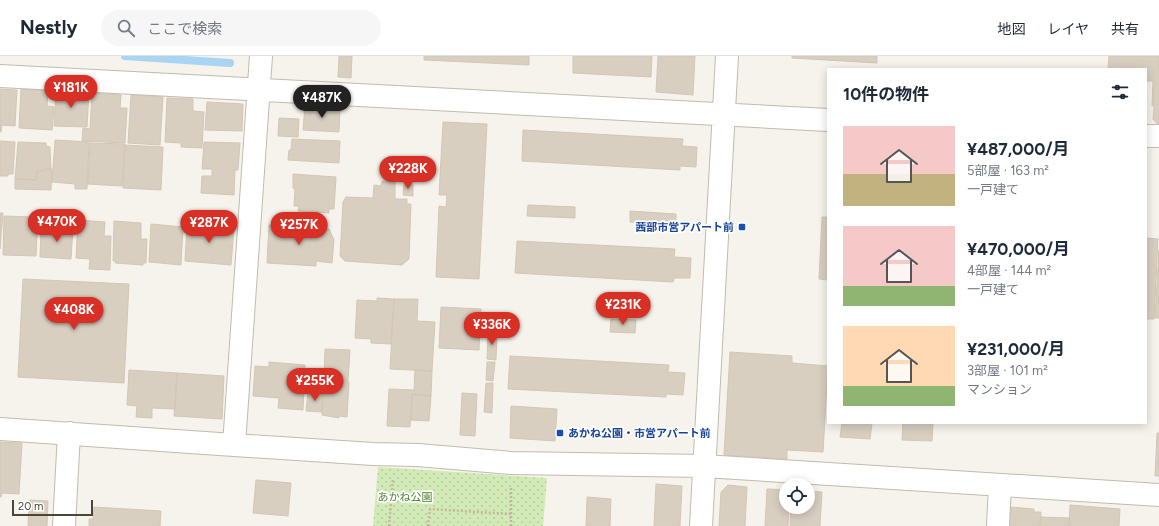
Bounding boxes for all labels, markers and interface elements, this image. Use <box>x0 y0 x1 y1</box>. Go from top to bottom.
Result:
search box <box>101 10 381 46</box>
text: Nestly <box>20 16 77 39</box>
icon: search <box>115 17 137 39</box>
text: ここで検索 <box>147 20 222 38</box>
text: 地図 <box>997 21 1025 38</box>
text: レイヤ <box>1047 21 1089 38</box>
text: 共有 <box>1111 21 1139 38</box>
pin: ¥181K <box>43 75 99 109</box>
text: ¥181K <box>53 80 89 95</box>
icon: filters <box>1109 81 1131 103</box>
text: 10件の物件 <box>843 84 929 104</box>
pin: ¥487K <box>294 85 350 119</box>
text: ¥487K <box>302 90 342 105</box>
text: ¥487,000/月 <box>967 139 1070 159</box>
icon: home <box>875 142 923 190</box>
pin: ¥228K <box>380 156 436 190</box>
text: ¥228K <box>388 161 428 176</box>
text: 5部屋 · 163 m² <box>967 163 1049 178</box>
text: 一戸建て <box>967 182 1019 197</box>
pin: ¥470K <box>29 209 85 243</box>
pin: ¥287K <box>181 210 237 244</box>
pin: ¥257K <box>271 212 327 246</box>
text: ¥470K <box>37 214 77 229</box>
text: ¥287K <box>189 215 229 230</box>
text: ¥257K <box>280 217 318 232</box>
place label: 茜部市営アパート前 <box>635 221 734 234</box>
marker: 茜部市営アパート前 <box>737 222 747 232</box>
text: ¥470,000/月 <box>967 239 1070 259</box>
icon: home <box>875 242 923 290</box>
text: 4部屋 · 144 m² <box>967 263 1051 278</box>
text: 一戸建て <box>967 282 1019 297</box>
pin: ¥231K <box>595 292 651 326</box>
pin: ¥408K <box>46 297 102 331</box>
text: ¥231K <box>605 297 641 312</box>
text: ¥408K <box>53 302 95 317</box>
pin: ¥336K <box>464 312 520 346</box>
text: ¥336K <box>473 317 511 332</box>
text: ¥231,000/月 <box>967 339 1065 359</box>
icon: home <box>875 342 923 390</box>
text: 3部屋 · 101 m² <box>967 363 1048 378</box>
pin: ¥255K <box>287 368 343 402</box>
text: ¥255K <box>295 373 335 388</box>
text: マンション <box>967 382 1032 397</box>
place label: あかね公園・市営アパート前 <box>568 427 711 440</box>
marker: あかね公園・市営アパート前 <box>555 428 565 438</box>
map controls <box>779 478 815 514</box>
button: locate <box>779 478 815 514</box>
park label: あかね公園 <box>378 491 433 504</box>
scale bar <box>12 498 93 517</box>
text: 20 m <box>18 500 43 513</box>

